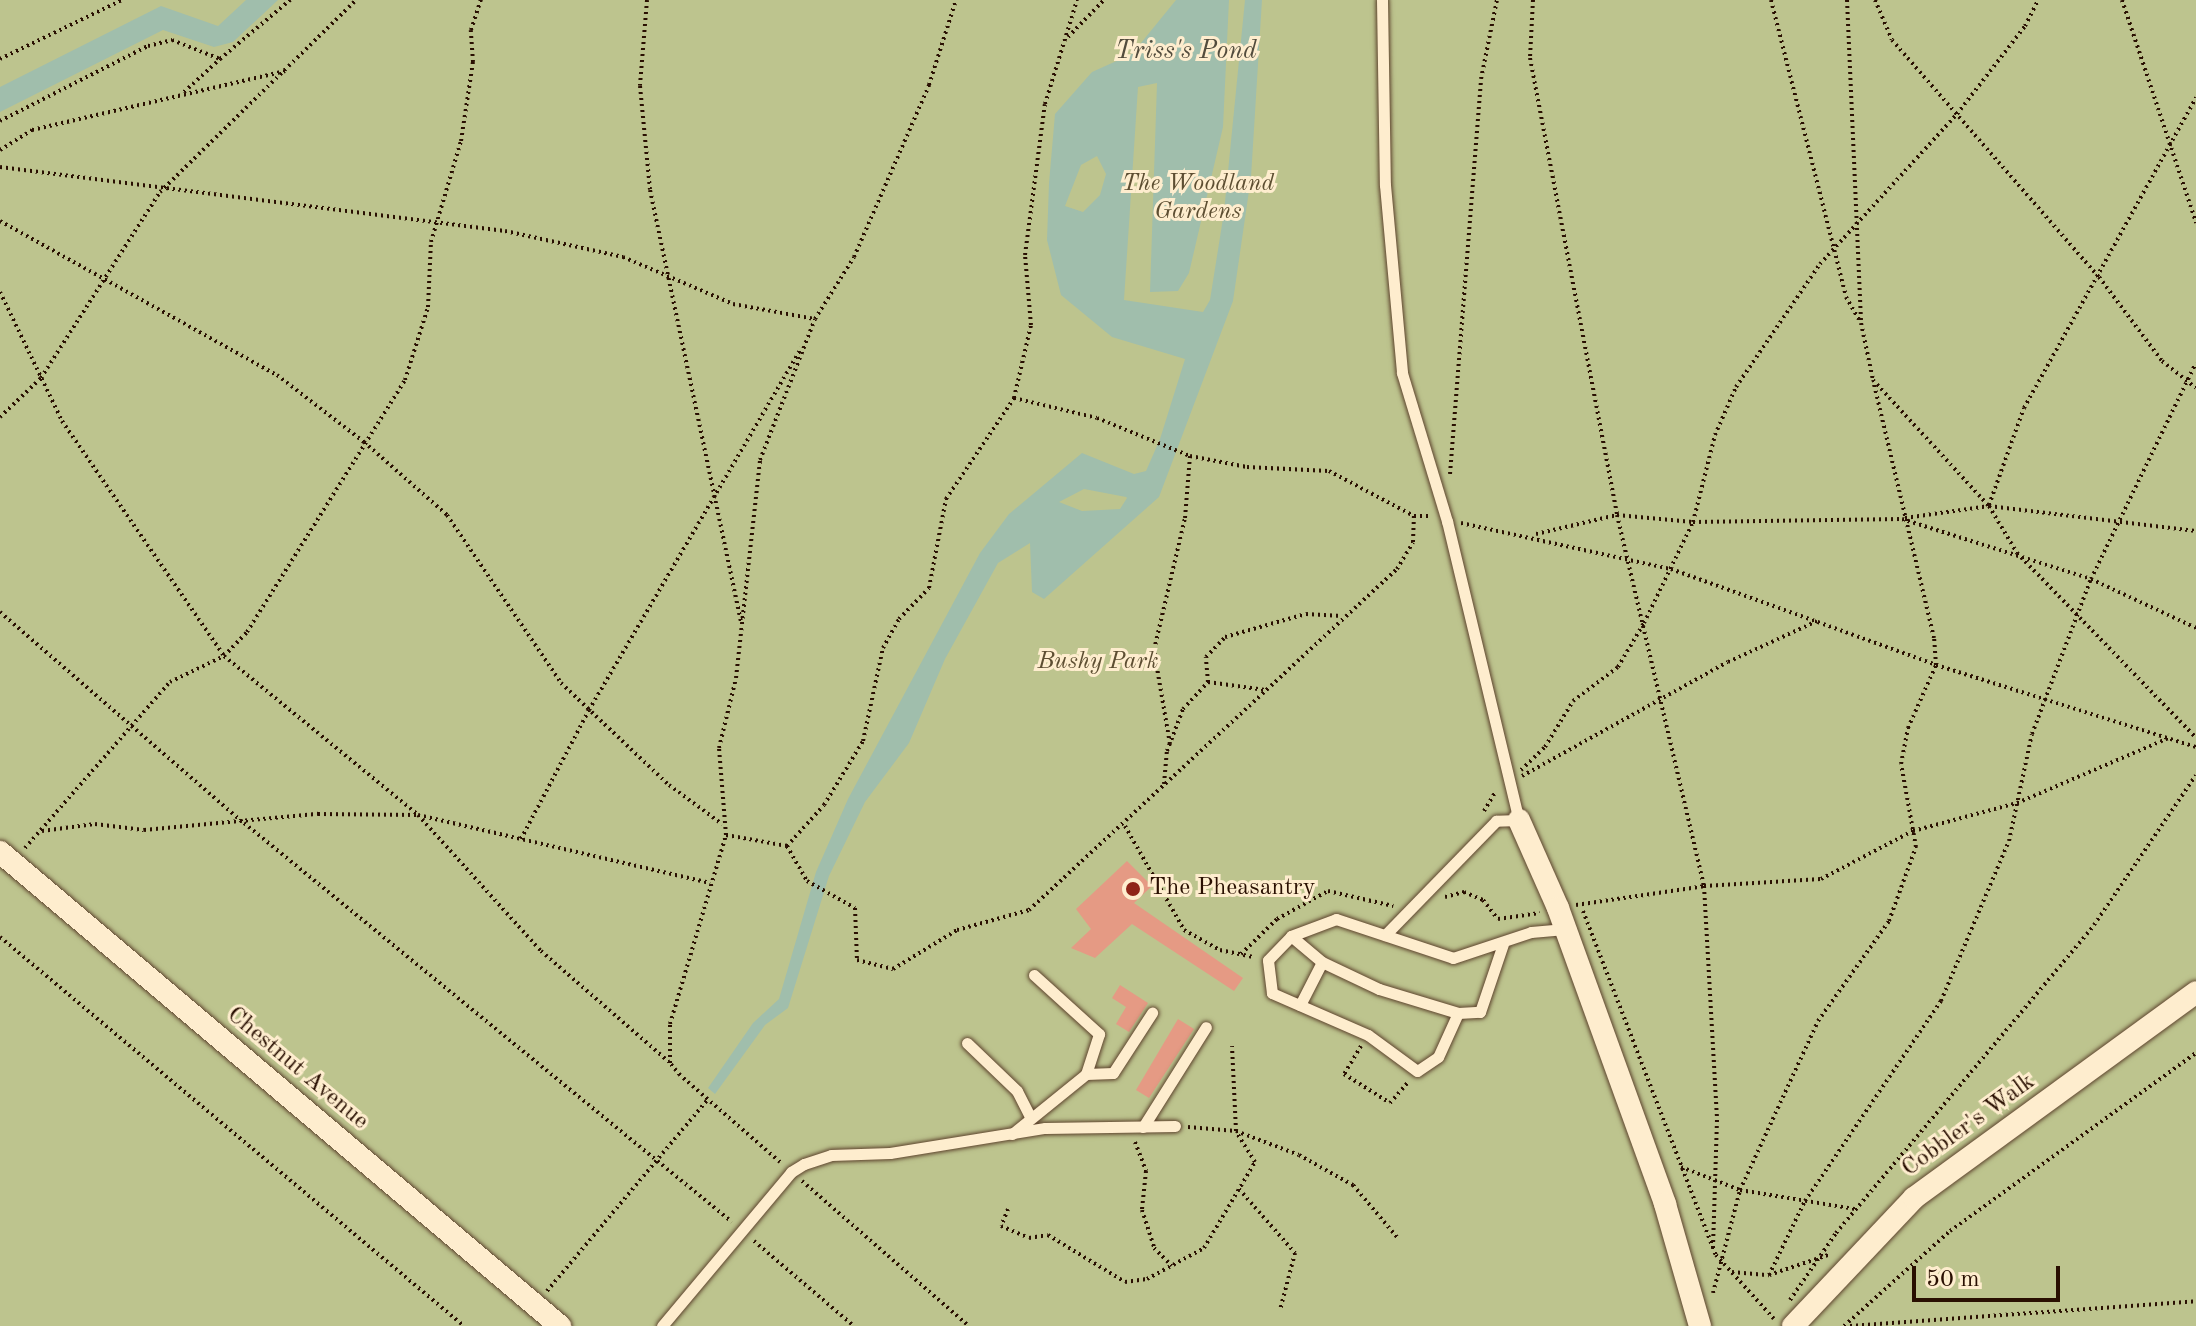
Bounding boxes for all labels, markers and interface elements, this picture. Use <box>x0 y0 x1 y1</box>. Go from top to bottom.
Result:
water label: Triss's Pond <box>1115 36 1257 68</box>
park label: The Woodland Gardens <box>1122 171 1274 227</box>
park label: Bushy Park <box>1037 649 1159 677</box>
place label: The Pheasantry <box>1149 875 1315 903</box>
marker: The Pheasantry <box>1124 880 1142 898</box>
street label: Chestnut Avenue <box>220 1001 374 1137</box>
street label: Cobbler's Walk <box>1897 1068 2041 1184</box>
scale bar <box>1916 1250 2064 1300</box>
text: 50 m <box>1926 1268 1980 1292</box>

